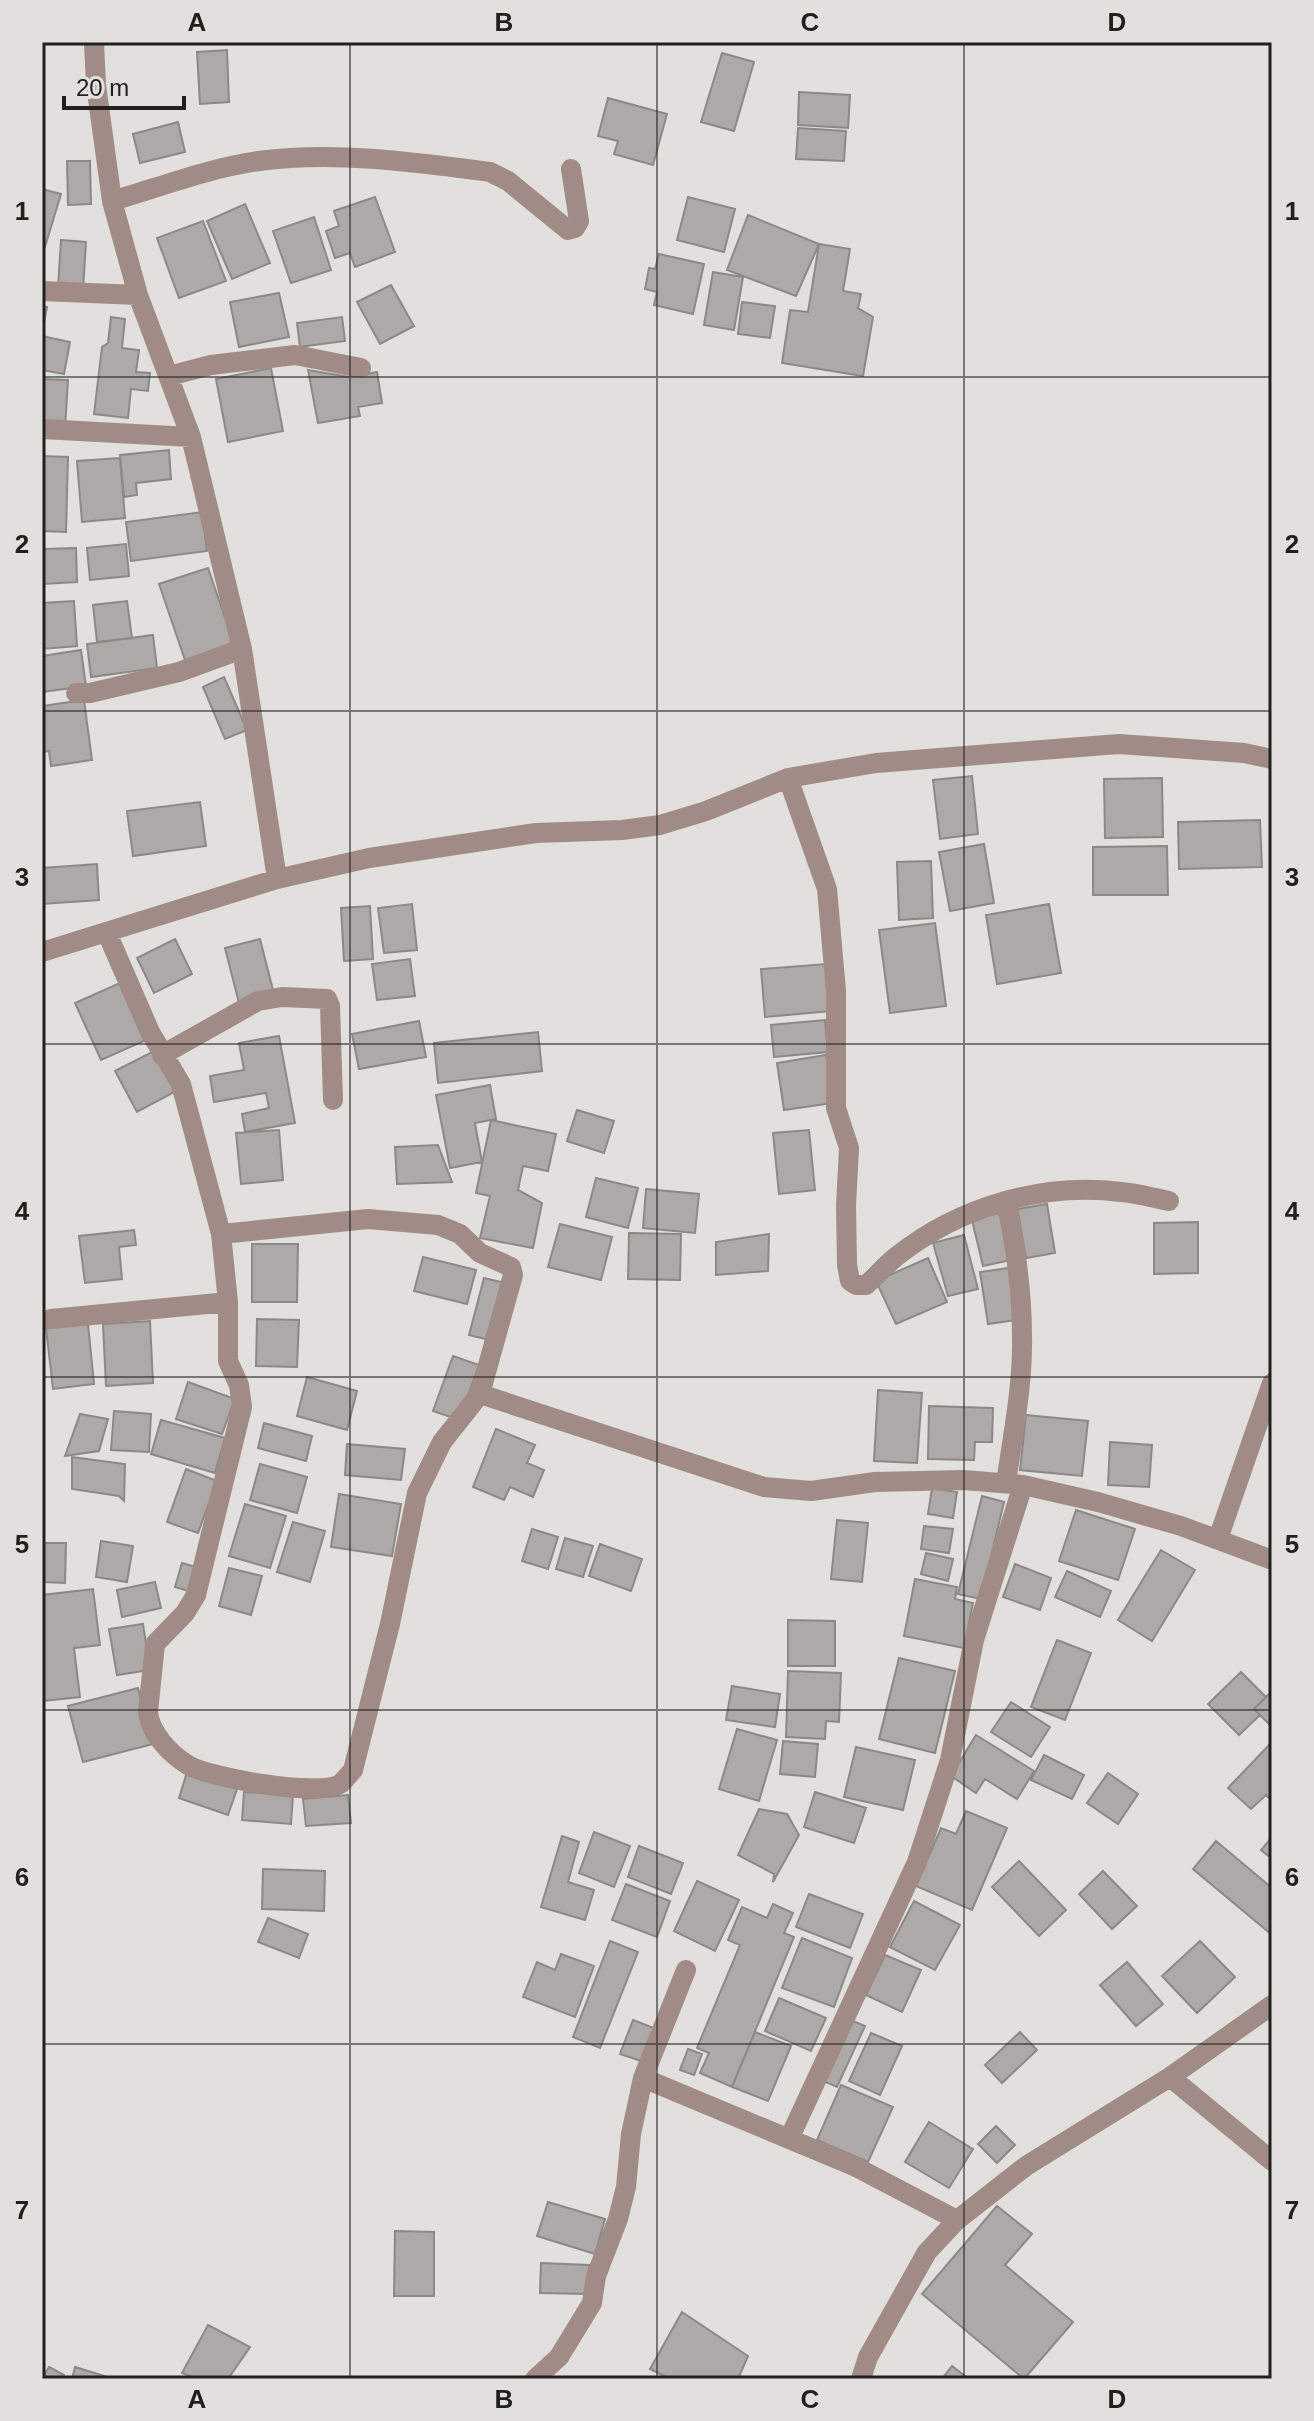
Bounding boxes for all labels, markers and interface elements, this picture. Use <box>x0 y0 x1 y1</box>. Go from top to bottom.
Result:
text: A <box>188 7 207 37</box>
text: B <box>495 7 513 37</box>
text: C <box>801 7 820 37</box>
text: D <box>1108 7 1126 37</box>
scale bar <box>64 60 184 110</box>
text: 20 m <box>76 74 129 101</box>
text: 1 <box>15 196 29 226</box>
text: 1 <box>1285 196 1299 226</box>
text: 2 <box>15 529 29 559</box>
text: 2 <box>1285 529 1299 559</box>
text: 3 <box>15 862 29 892</box>
text: 3 <box>1285 862 1299 892</box>
text: 4 <box>15 1196 30 1226</box>
text: 4 <box>1285 1196 1300 1226</box>
text: 5 <box>15 1529 29 1559</box>
text: 5 <box>1285 1529 1299 1559</box>
text: 6 <box>15 1862 29 1892</box>
text: 6 <box>1285 1862 1299 1892</box>
text: 7 <box>15 2195 29 2225</box>
text: 7 <box>1285 2195 1299 2225</box>
text: A <box>188 2384 207 2414</box>
text: B <box>495 2384 513 2414</box>
text: C <box>801 2384 820 2414</box>
text: D <box>1108 2384 1126 2414</box>

